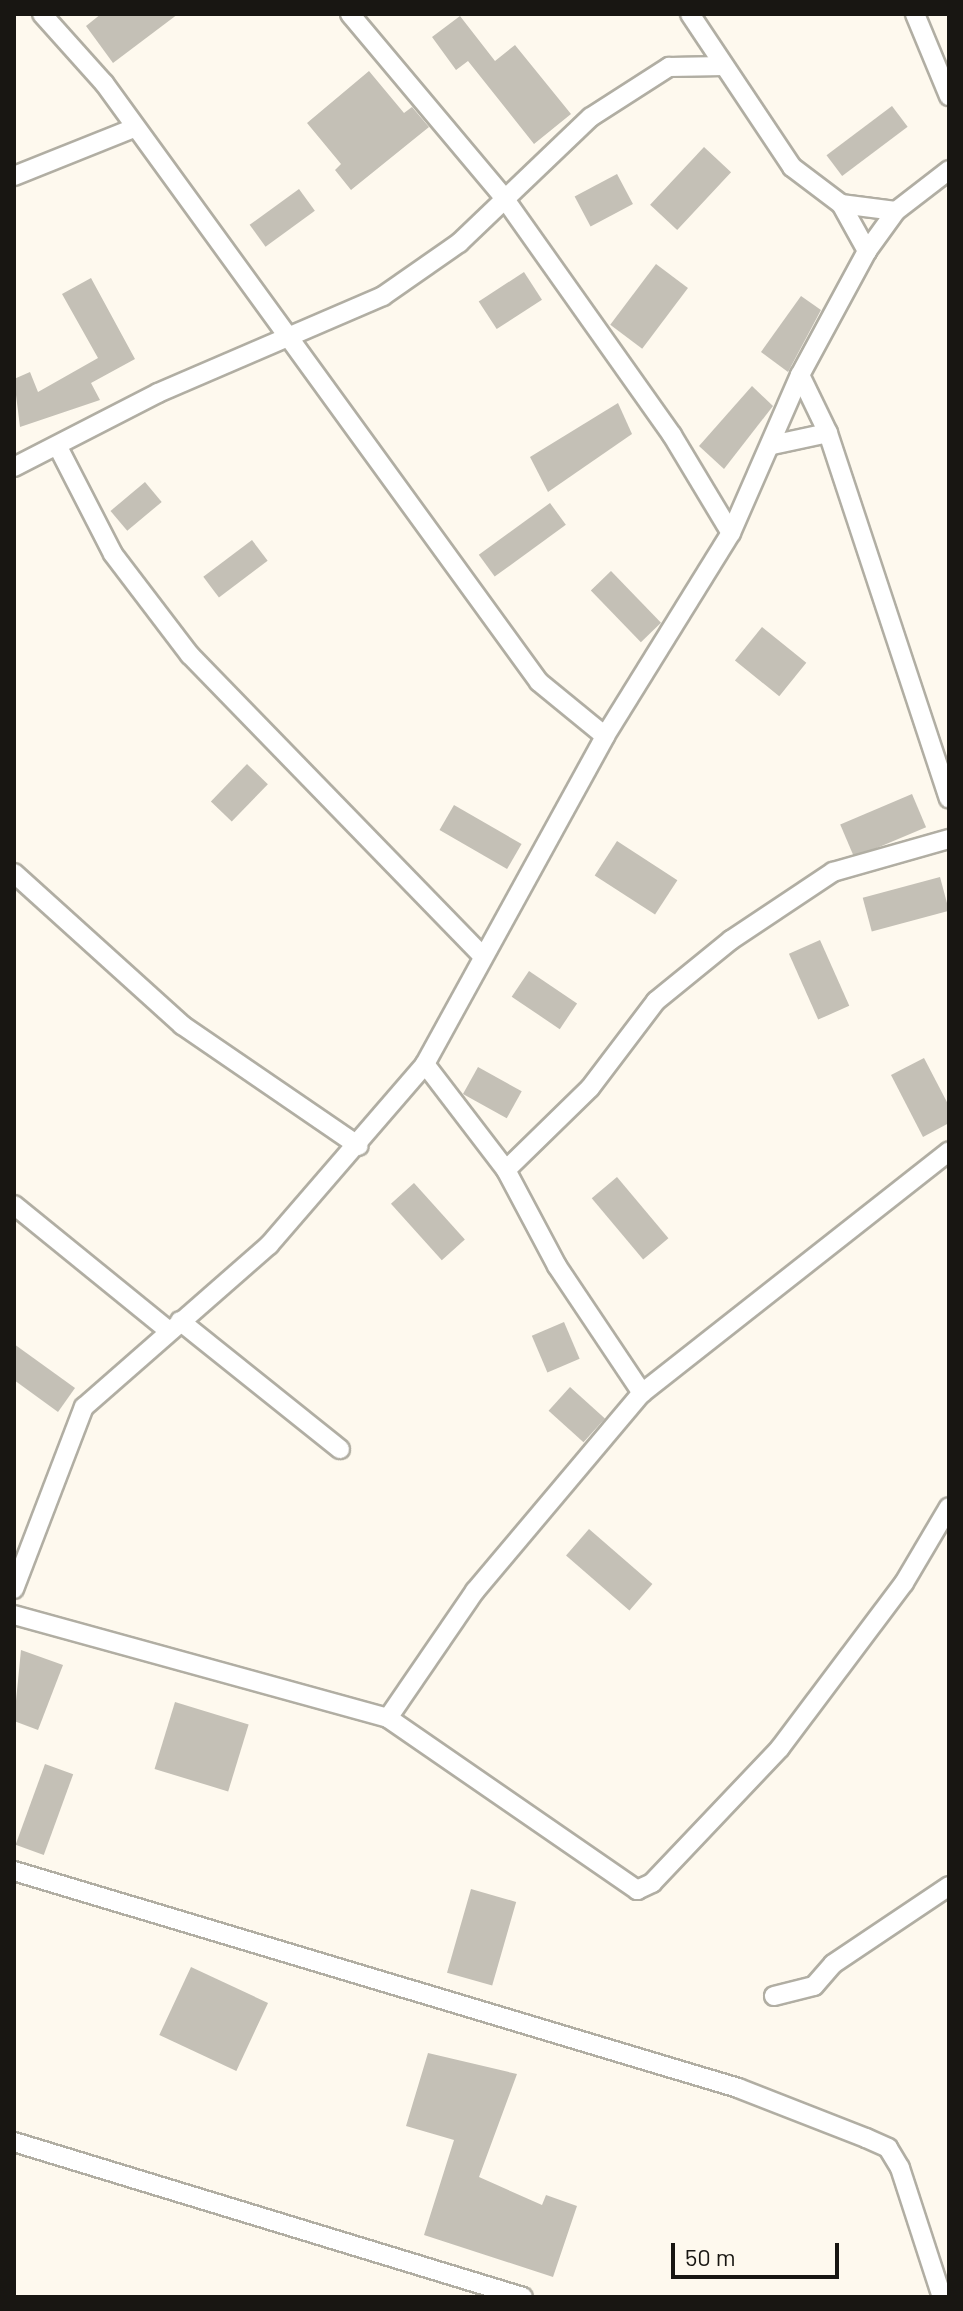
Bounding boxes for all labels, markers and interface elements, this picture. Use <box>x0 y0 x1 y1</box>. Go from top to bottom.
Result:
scale bar <box>675 2227 843 2277</box>
text: 50 m <box>685 2242 736 2271</box>

